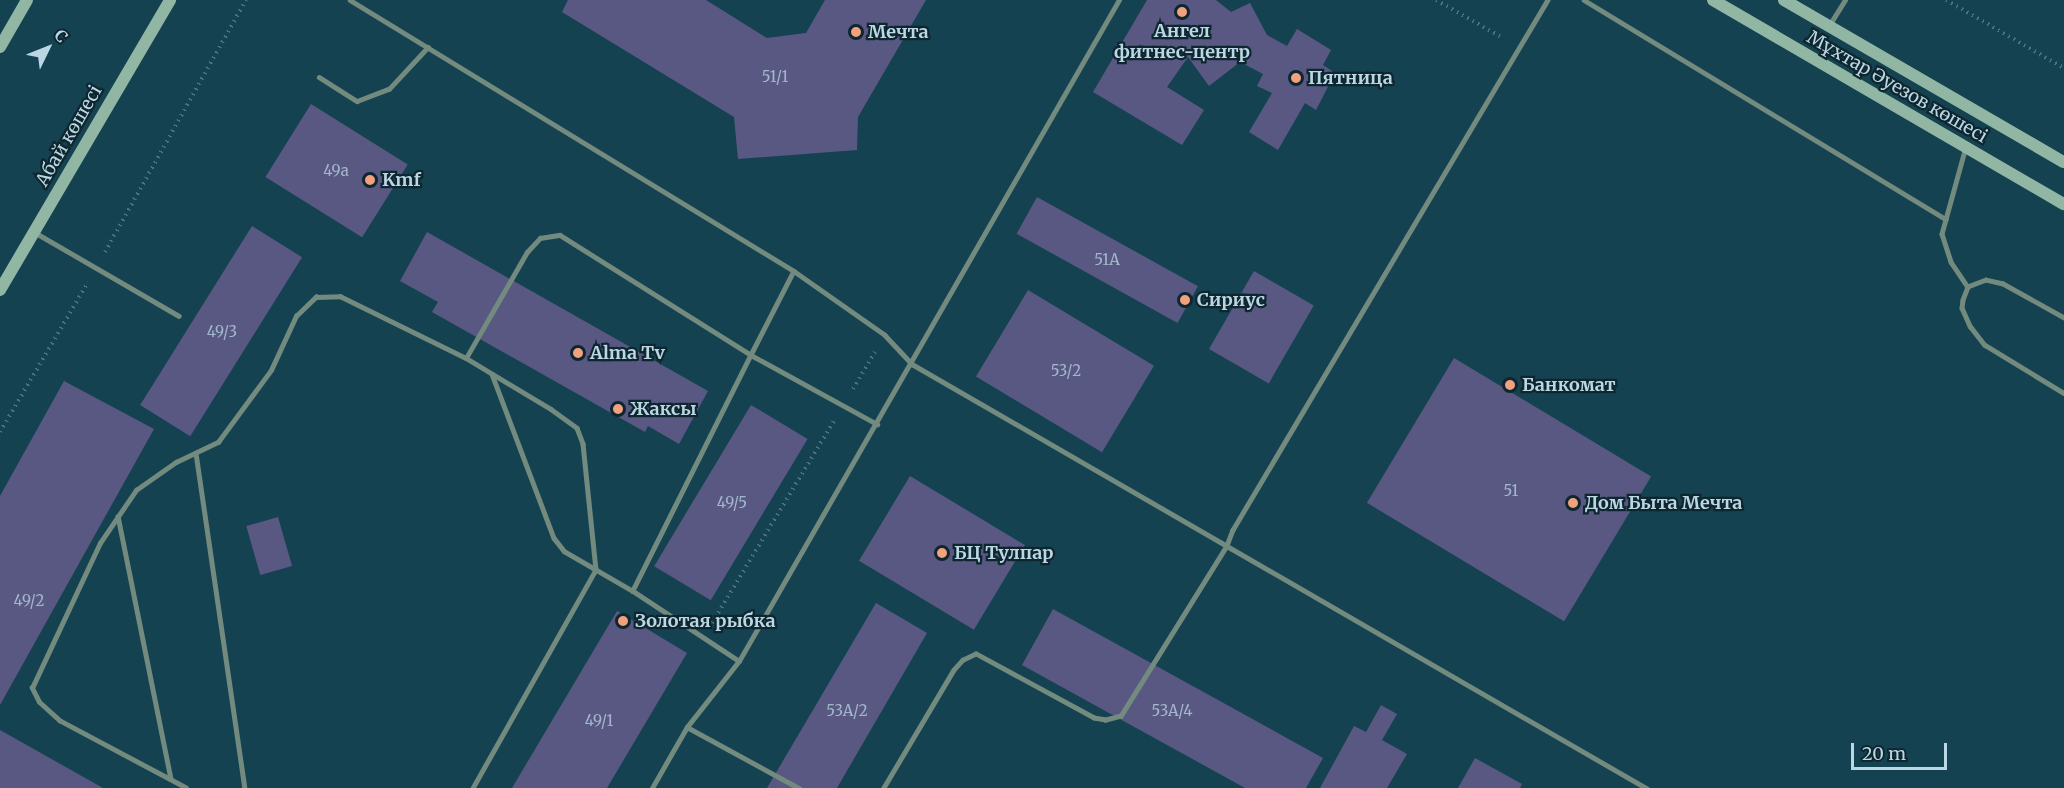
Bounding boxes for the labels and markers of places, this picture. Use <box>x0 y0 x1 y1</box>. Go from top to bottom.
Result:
marker: Ангел фитнес-центр <box>1175 5 1189 19</box>
place label: Мечта <box>868 21 928 43</box>
place label: Ангел фитнес-центр <box>1114 21 1250 63</box>
marker: Мечта <box>849 25 863 39</box>
place label: Пятница <box>1308 67 1393 89</box>
marker: Пятница <box>1289 71 1303 85</box>
place label: Kmf <box>382 169 421 191</box>
marker: Kmf <box>363 173 377 187</box>
place label: Сириус <box>1197 289 1265 311</box>
marker: Сириус <box>1178 293 1192 307</box>
place label: Alma Tv <box>590 342 665 364</box>
marker: Alma Tv <box>571 346 585 360</box>
place label: Банкомат <box>1522 374 1616 396</box>
marker: Банкомат <box>1503 378 1517 392</box>
place label: Жаксы <box>630 398 697 420</box>
marker: Жаксы <box>611 402 625 416</box>
place label: Дом Быта Мечта <box>1585 492 1742 514</box>
marker: Дом Быта Мечта <box>1566 496 1580 510</box>
place label: БЦ Тулпар <box>954 542 1053 564</box>
marker: БЦ Тулпар <box>935 546 949 560</box>
place label: Золотая рыбка <box>635 610 775 632</box>
marker: Золотая рыбка <box>616 614 630 628</box>

